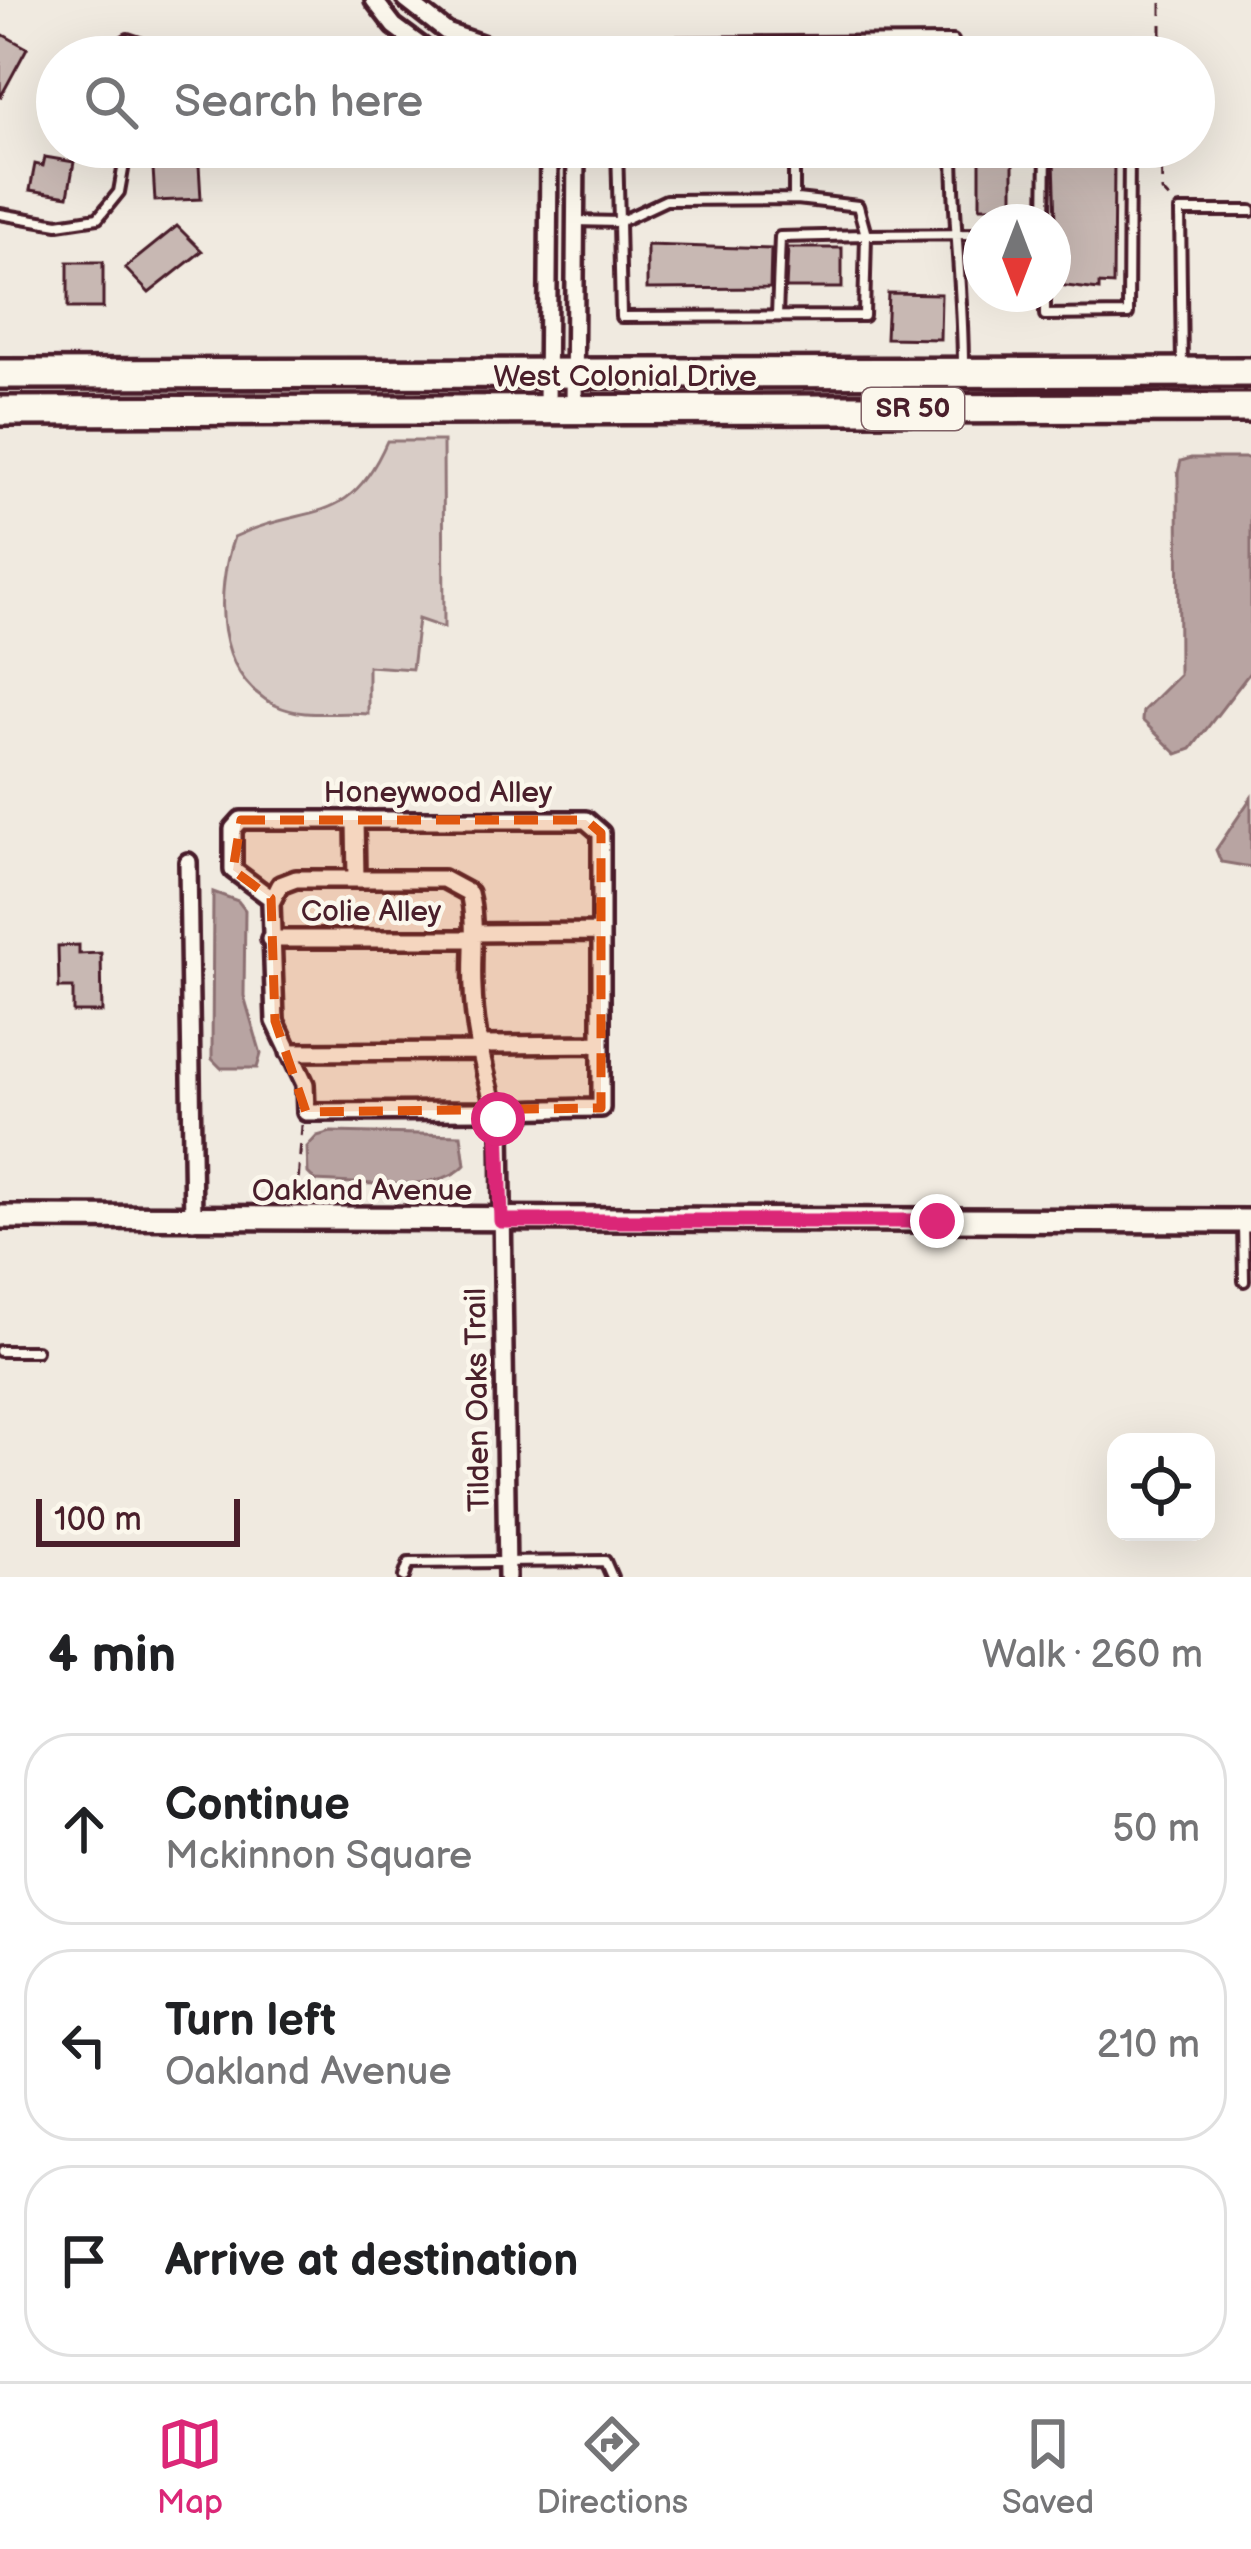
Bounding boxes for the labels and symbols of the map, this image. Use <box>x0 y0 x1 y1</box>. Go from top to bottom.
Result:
north arrow <box>963 204 1071 312</box>
street label: West Colonial Drive <box>493 359 757 395</box>
road number: SR 50 <box>862 388 964 430</box>
street label: Honeywood Alley <box>324 775 553 811</box>
street label: Colie Alley <box>301 894 442 930</box>
route start <box>471 1092 525 1146</box>
street label: Oakland Avenue <box>252 1173 472 1209</box>
route end <box>910 1194 964 1248</box>
street label: Tilden Oaks Trail <box>458 1288 498 1512</box>
scale bar <box>36 1493 240 1546</box>

